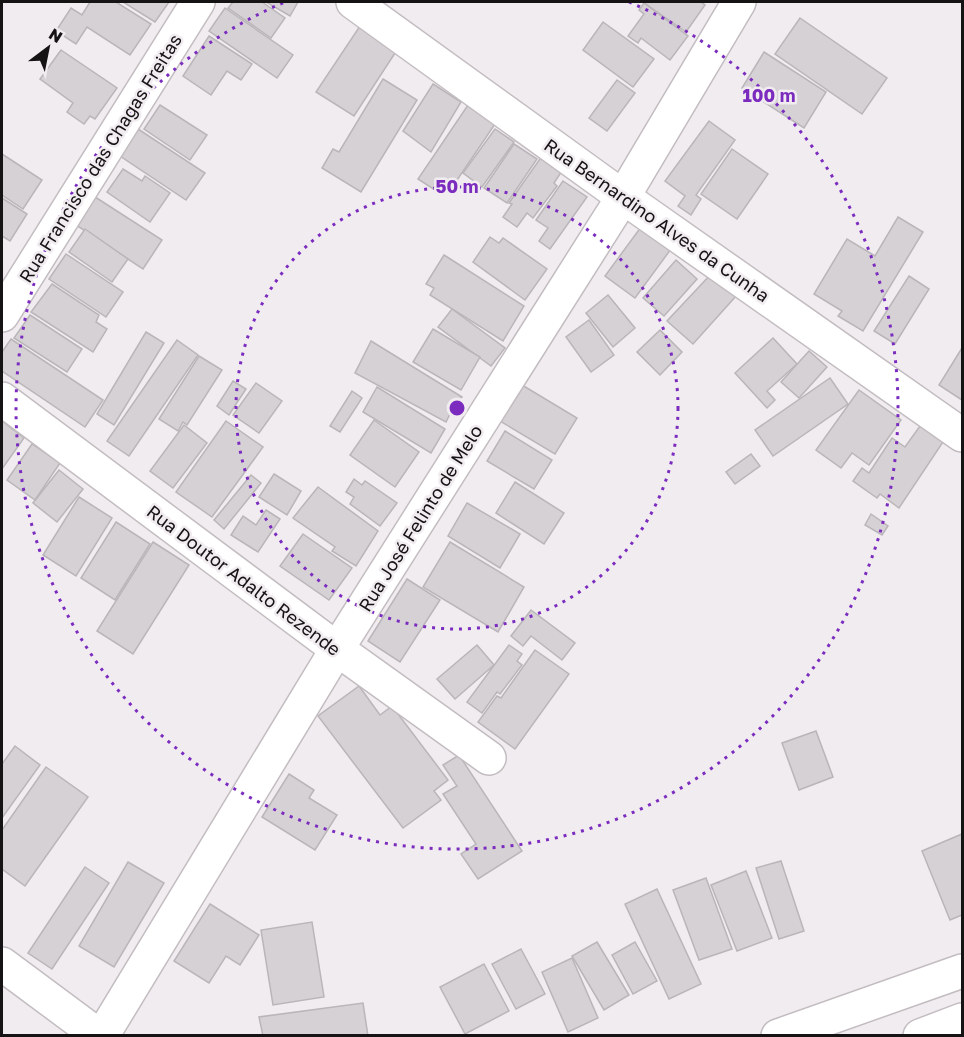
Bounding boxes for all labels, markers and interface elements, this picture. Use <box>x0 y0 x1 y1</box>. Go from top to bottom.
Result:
north arrow <box>18 18 78 78</box>
text: N <box>45 24 66 47</box>
street label: Rua Francisco das Chagas Freitas <box>14 30 186 286</box>
text: 100 m <box>743 84 795 106</box>
street label: Rua Bernardino Alves da Cunha <box>540 134 774 306</box>
text: 50 m <box>436 175 478 197</box>
centre of rings <box>447 398 467 418</box>
street label: Rua José Felinto de Melo <box>353 421 487 615</box>
street label: Rua Doutor Adalto Rezende <box>143 500 345 660</box>

